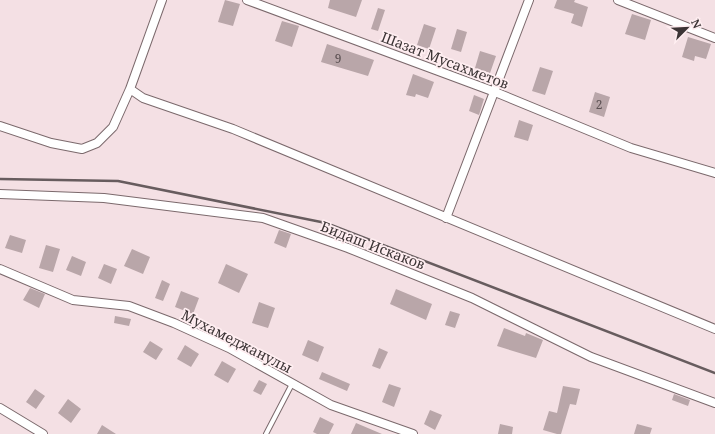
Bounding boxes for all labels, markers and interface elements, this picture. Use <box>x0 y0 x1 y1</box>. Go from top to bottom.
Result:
north arrow <box>667 8 707 48</box>
text: N <box>688 17 705 31</box>
street label: Шазат Мусахметов <box>378 27 512 93</box>
house number: 9 <box>335 50 341 67</box>
house number: 2 <box>596 96 602 113</box>
street label: Бидаш Искаков <box>318 216 428 274</box>
street label: Мухамеджанулы <box>178 305 296 377</box>

